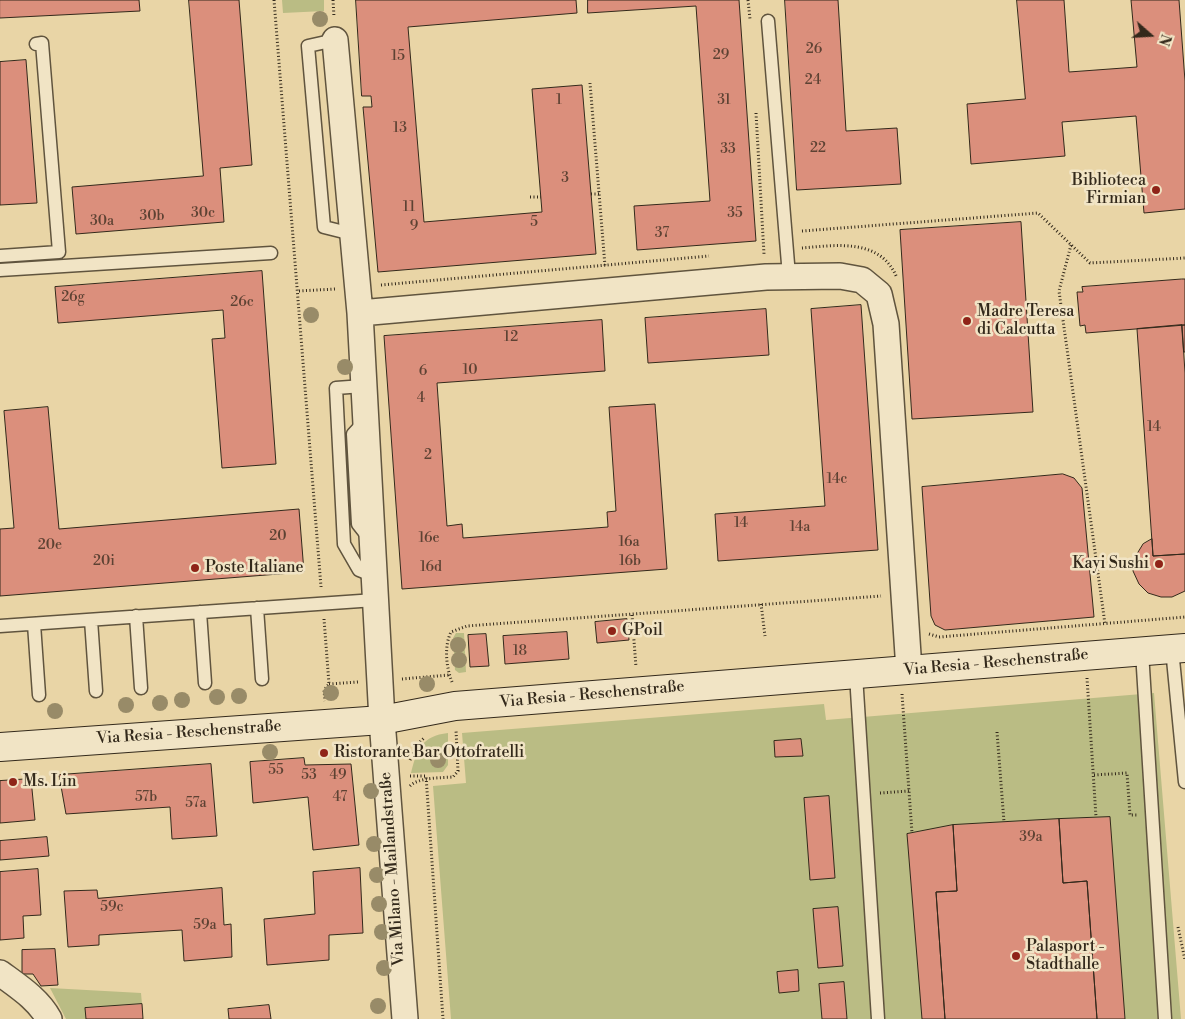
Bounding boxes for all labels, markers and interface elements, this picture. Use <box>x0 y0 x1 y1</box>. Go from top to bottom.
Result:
north arrow <box>1125 10 1175 60</box>
text: N <box>1154 32 1174 48</box>
house number: 26 <box>806 42 822 58</box>
house number: 29 <box>713 48 729 64</box>
house number: 15 <box>391 49 405 65</box>
house number: 24 <box>805 73 821 89</box>
house number: 1 <box>556 93 562 109</box>
house number: 31 <box>717 93 731 109</box>
house number: 13 <box>393 121 407 137</box>
house number: 22 <box>810 141 826 157</box>
house number: 33 <box>720 142 736 158</box>
house number: 3 <box>561 171 569 187</box>
place label: Biblioteca Firmian <box>1072 171 1146 209</box>
marker: Biblioteca Firmian <box>1150 184 1162 196</box>
house number: 11 <box>403 200 415 216</box>
house number: 30c <box>191 206 215 222</box>
house number: 35 <box>727 206 743 222</box>
house number: 30b <box>140 209 164 225</box>
house number: 30a <box>90 214 114 230</box>
house number: 5 <box>530 215 538 231</box>
house number: 9 <box>410 219 418 235</box>
house number: 37 <box>655 226 669 242</box>
house number: 26g <box>61 290 85 306</box>
house number: 26c <box>230 295 254 311</box>
place label: Madre Teresa di Calcutta <box>977 302 1074 340</box>
marker: Madre Teresa di Calcutta <box>961 315 973 327</box>
house number: 12 <box>504 330 518 346</box>
house number: 10 <box>463 363 477 379</box>
house number: 6 <box>419 364 427 380</box>
house number: 4 <box>417 391 425 407</box>
house number: 14 <box>1147 420 1161 436</box>
house number: 2 <box>424 448 432 464</box>
house number: 14c <box>827 472 847 488</box>
house number: 14 <box>734 516 748 532</box>
house number: 14a <box>790 520 810 536</box>
house number: 20 <box>269 529 287 545</box>
house number: 16e <box>418 531 440 547</box>
house number: 16a <box>618 535 640 551</box>
house number: 20e <box>38 538 62 554</box>
house number: 20i <box>93 554 115 570</box>
house number: 16b <box>619 554 641 570</box>
place label: Kayi Sushi <box>1072 554 1149 574</box>
place label: Poste Italiane <box>205 558 304 578</box>
marker: Kayi Sushi <box>1153 558 1165 570</box>
house number: 16d <box>420 560 442 576</box>
marker: Poste Italiane <box>189 562 201 574</box>
place label: GPoil <box>622 621 663 641</box>
marker: GPoil <box>606 625 618 637</box>
house number: 18 <box>513 644 527 660</box>
street label: Via Resia - Reschenstraße <box>903 645 1089 681</box>
street label: Via Resia - Reschenstraße <box>499 677 685 713</box>
street label: Via Resia - Reschenstraße <box>96 717 282 749</box>
place label: Ristorante Bar Ottofratelli <box>334 743 524 763</box>
marker: Ristorante Bar Ottofratelli <box>318 747 330 759</box>
house number: 55 <box>268 763 284 779</box>
house number: 53 <box>301 768 317 784</box>
house number: 49 <box>330 768 346 784</box>
street label: Via Milano - Mailandstraße <box>377 771 409 967</box>
place label: Ms. Lin <box>23 772 76 792</box>
marker: Ms. Lin <box>7 776 19 788</box>
house number: 57b <box>135 790 157 806</box>
house number: 47 <box>333 790 347 806</box>
house number: 57a <box>185 796 207 812</box>
house number: 39a <box>1019 830 1043 846</box>
house number: 59c <box>100 900 124 916</box>
house number: 59a <box>193 918 217 934</box>
place label: Palasport - Stadthalle <box>1026 937 1105 975</box>
marker: Palasport - Stadthalle <box>1010 950 1022 962</box>

